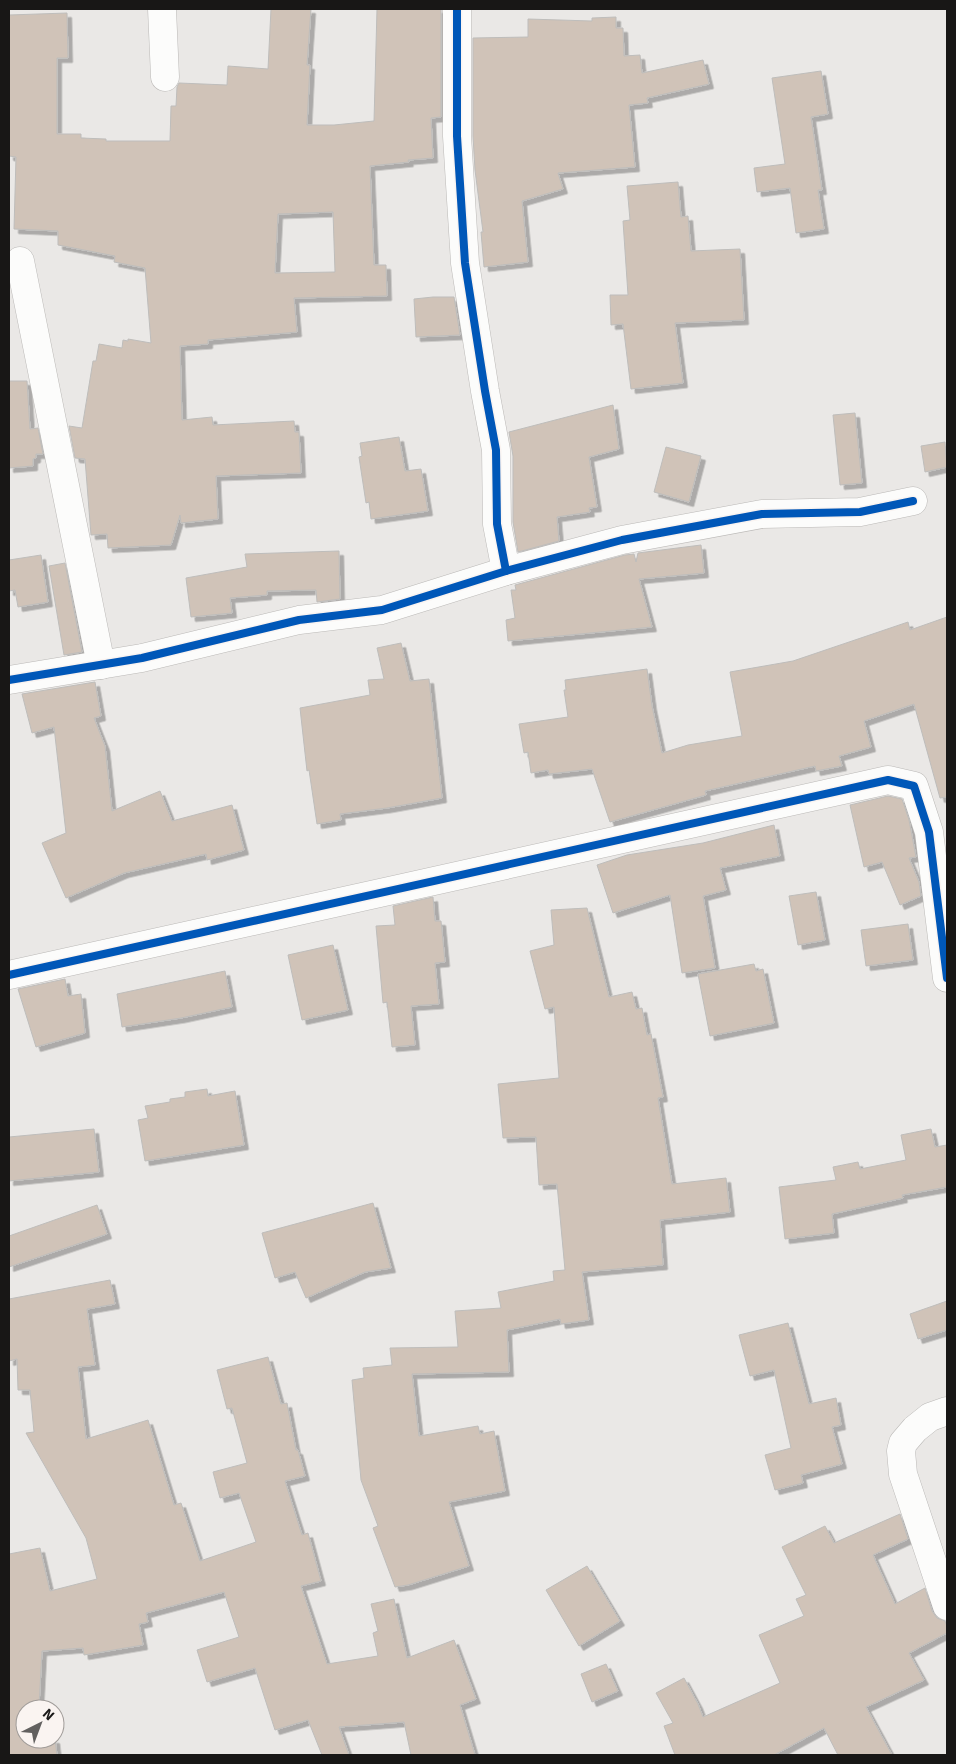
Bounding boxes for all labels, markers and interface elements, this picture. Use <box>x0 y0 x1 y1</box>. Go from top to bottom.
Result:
north arrow <box>15 1699 65 1749</box>
text: N <box>39 1705 58 1724</box>

